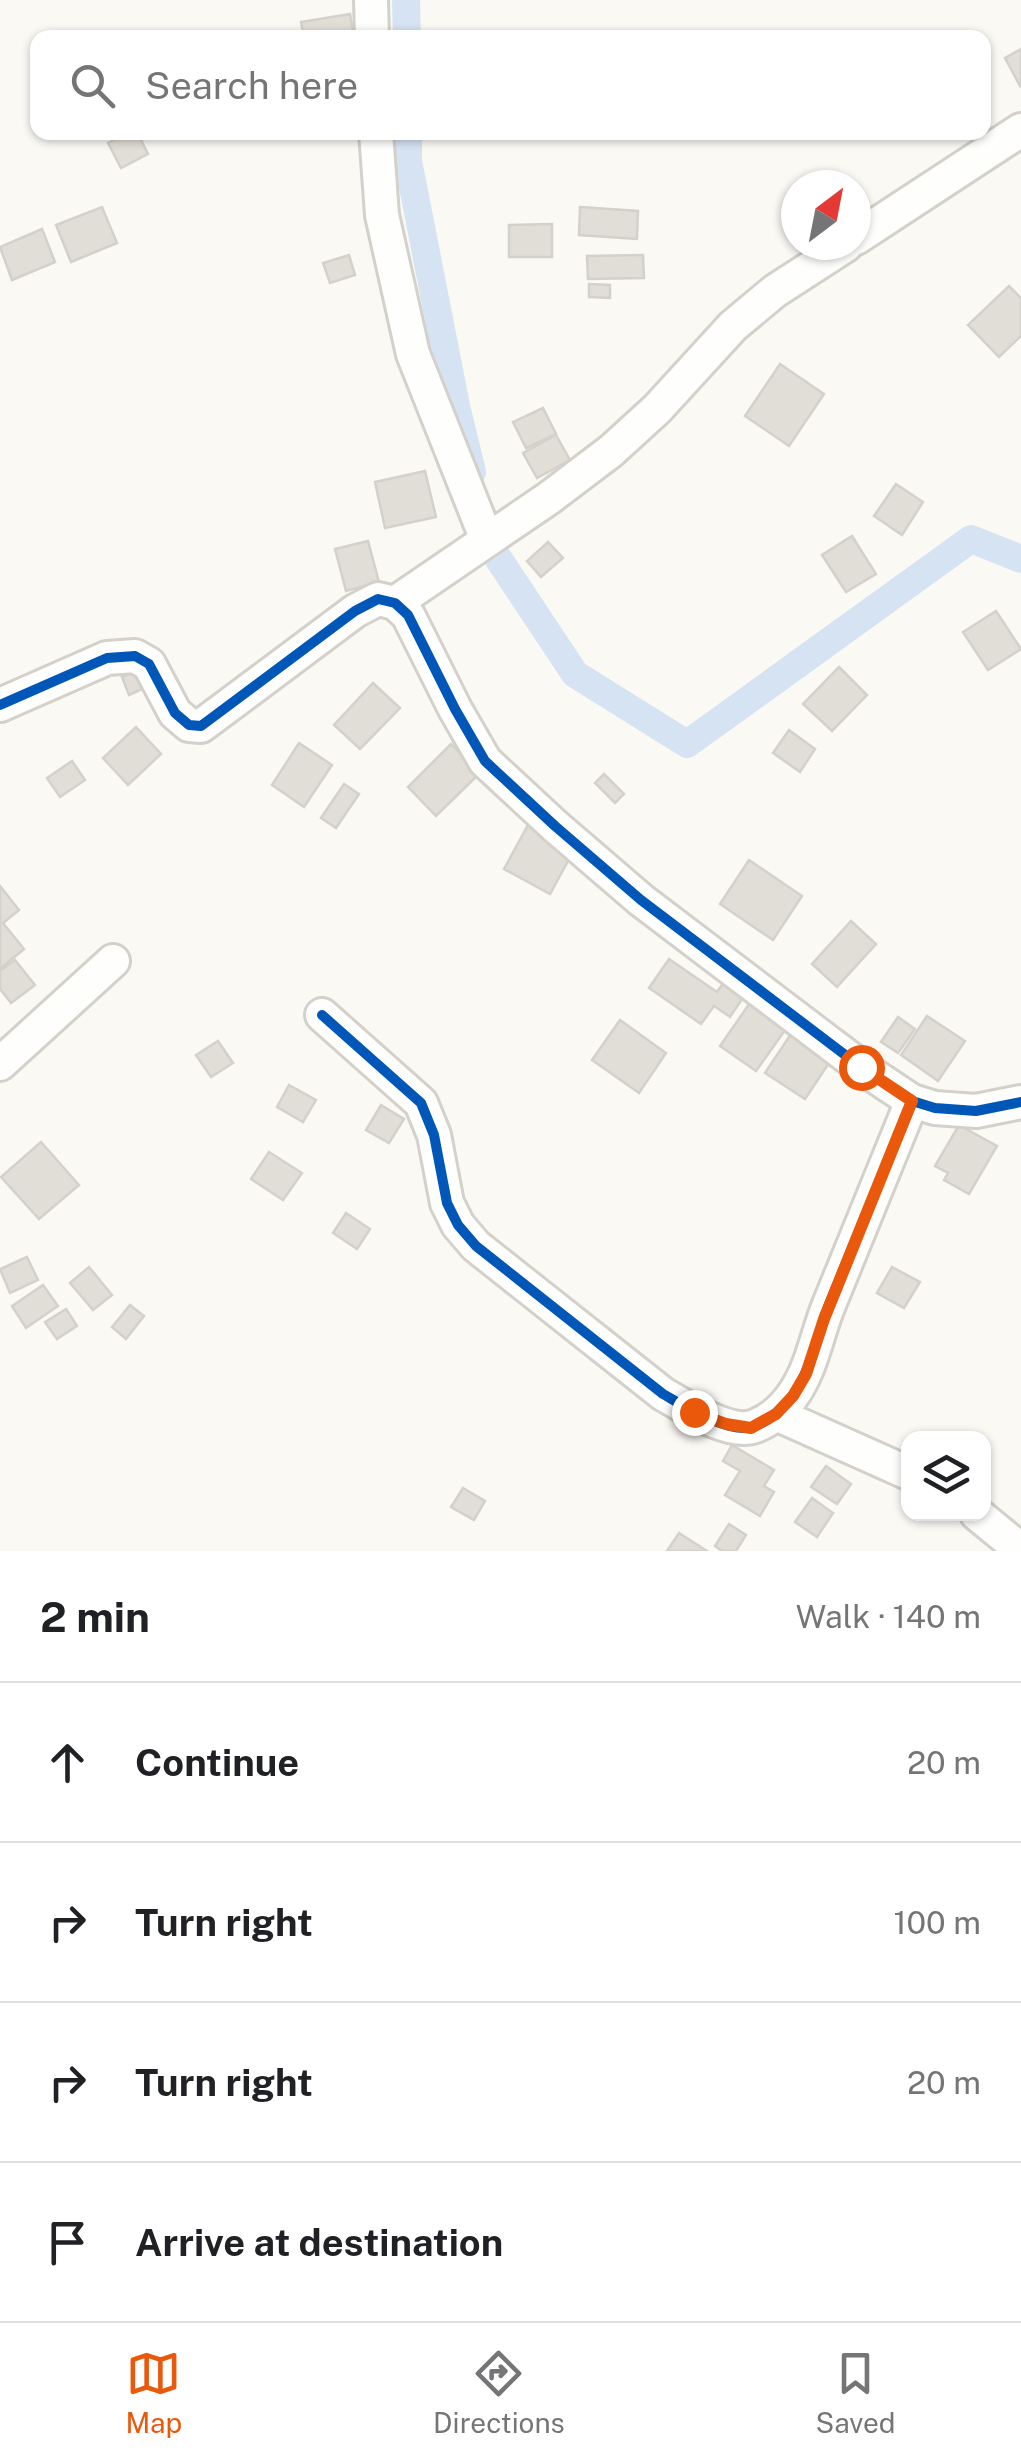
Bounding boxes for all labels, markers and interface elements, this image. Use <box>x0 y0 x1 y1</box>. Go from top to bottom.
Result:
search box <box>30 30 991 140</box>
icon: search <box>65 58 120 113</box>
text: Search here <box>145 63 358 108</box>
north arrow <box>781 170 871 260</box>
route start <box>839 1045 885 1091</box>
route end <box>672 1390 718 1436</box>
map controls <box>901 1431 991 1521</box>
button: layers <box>901 1431 991 1521</box>
text: 2 min <box>40 1592 150 1641</box>
text: Walk · 140 m <box>796 1598 981 1635</box>
icon: ahead <box>40 1735 95 1790</box>
text: Continue <box>135 1740 299 1785</box>
text: 20 m <box>907 1744 981 1781</box>
icon: right <box>40 1895 95 1950</box>
text: Turn right <box>135 1900 313 1945</box>
text: 100 m <box>894 1904 981 1941</box>
icon: right <box>40 2055 95 2110</box>
text: Turn right <box>135 2060 313 2105</box>
text: 20 m <box>907 2064 981 2101</box>
icon: arrive <box>40 2215 95 2270</box>
text: Arrive at destination <box>135 2220 503 2265</box>
tab: Map <box>125 2346 182 2439</box>
tab: Directions <box>433 2346 565 2439</box>
tab: Saved <box>815 2346 896 2439</box>

